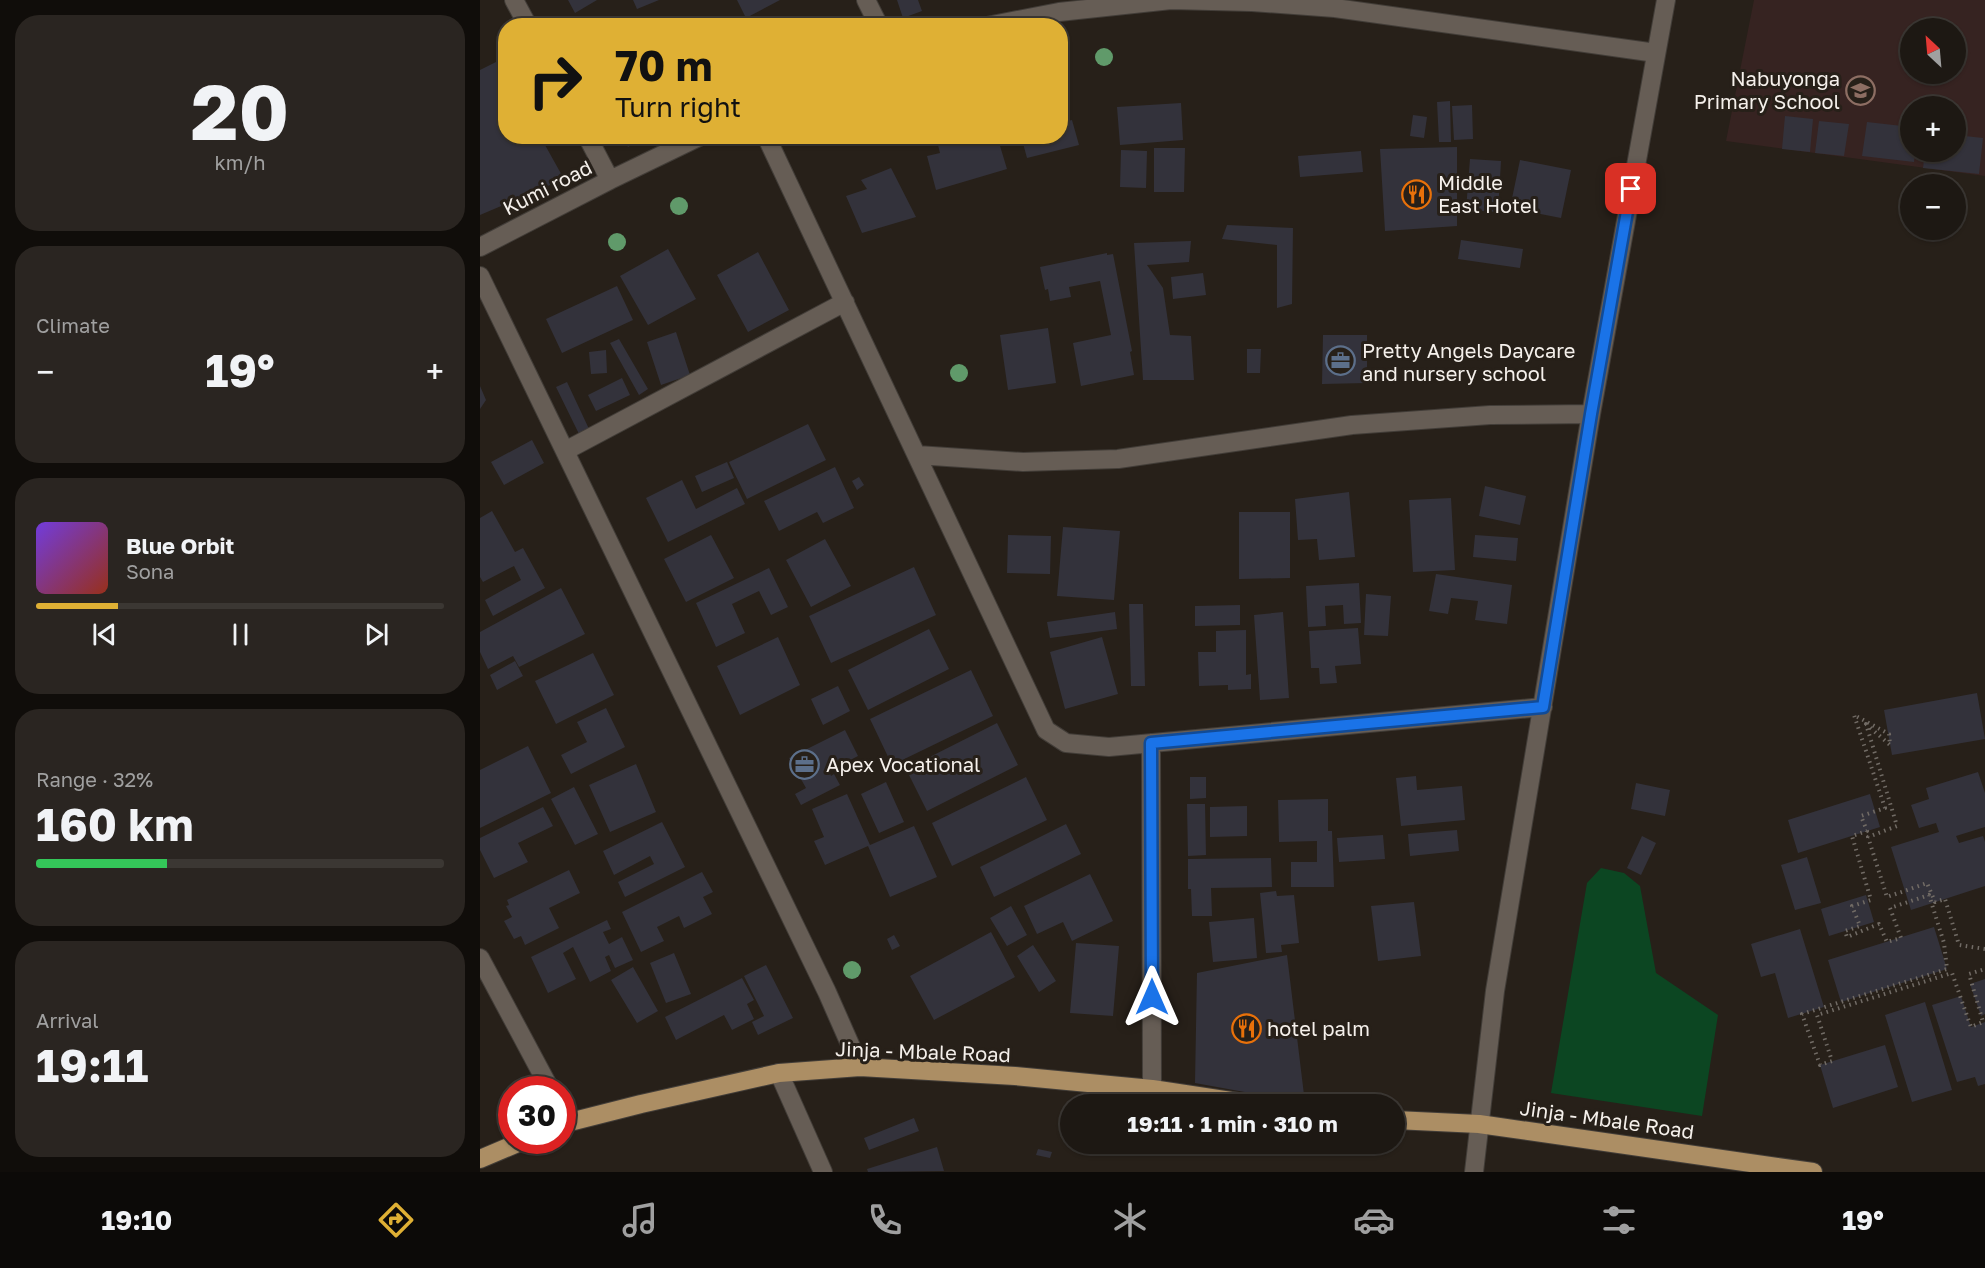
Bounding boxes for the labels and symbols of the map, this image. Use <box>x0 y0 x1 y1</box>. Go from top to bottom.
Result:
north arrow <box>1900 18 1966 84</box>
place label: Nabuyonga Primary School <box>1694 66 1840 113</box>
school or university icon: Nabuyonga Primary School <box>1845 74 1877 106</box>
street label: Kumi road <box>498 154 596 220</box>
pin <box>1605 163 1656 214</box>
place label: Middle East Hotel <box>1438 170 1538 217</box>
restaurant icon: Middle East Hotel <box>1401 178 1433 210</box>
place label: Pretty Angels Daycare and nursery school <box>1362 338 1575 385</box>
office icon: Pretty Angels Daycare and nursery school <box>1325 345 1357 377</box>
office icon: Apex Vocational <box>789 748 821 780</box>
place label: Apex Vocational <box>826 752 980 776</box>
position arrow <box>1120 965 1184 1029</box>
restaurant icon: hotel palm <box>1230 1012 1262 1044</box>
place label: hotel palm <box>1267 1016 1370 1040</box>
street label: Jinja - Mbale Road <box>835 1036 1011 1066</box>
speed limit sign: 30 <box>498 1076 576 1154</box>
street label: Jinja - Mbale Road <box>1518 1095 1696 1143</box>

